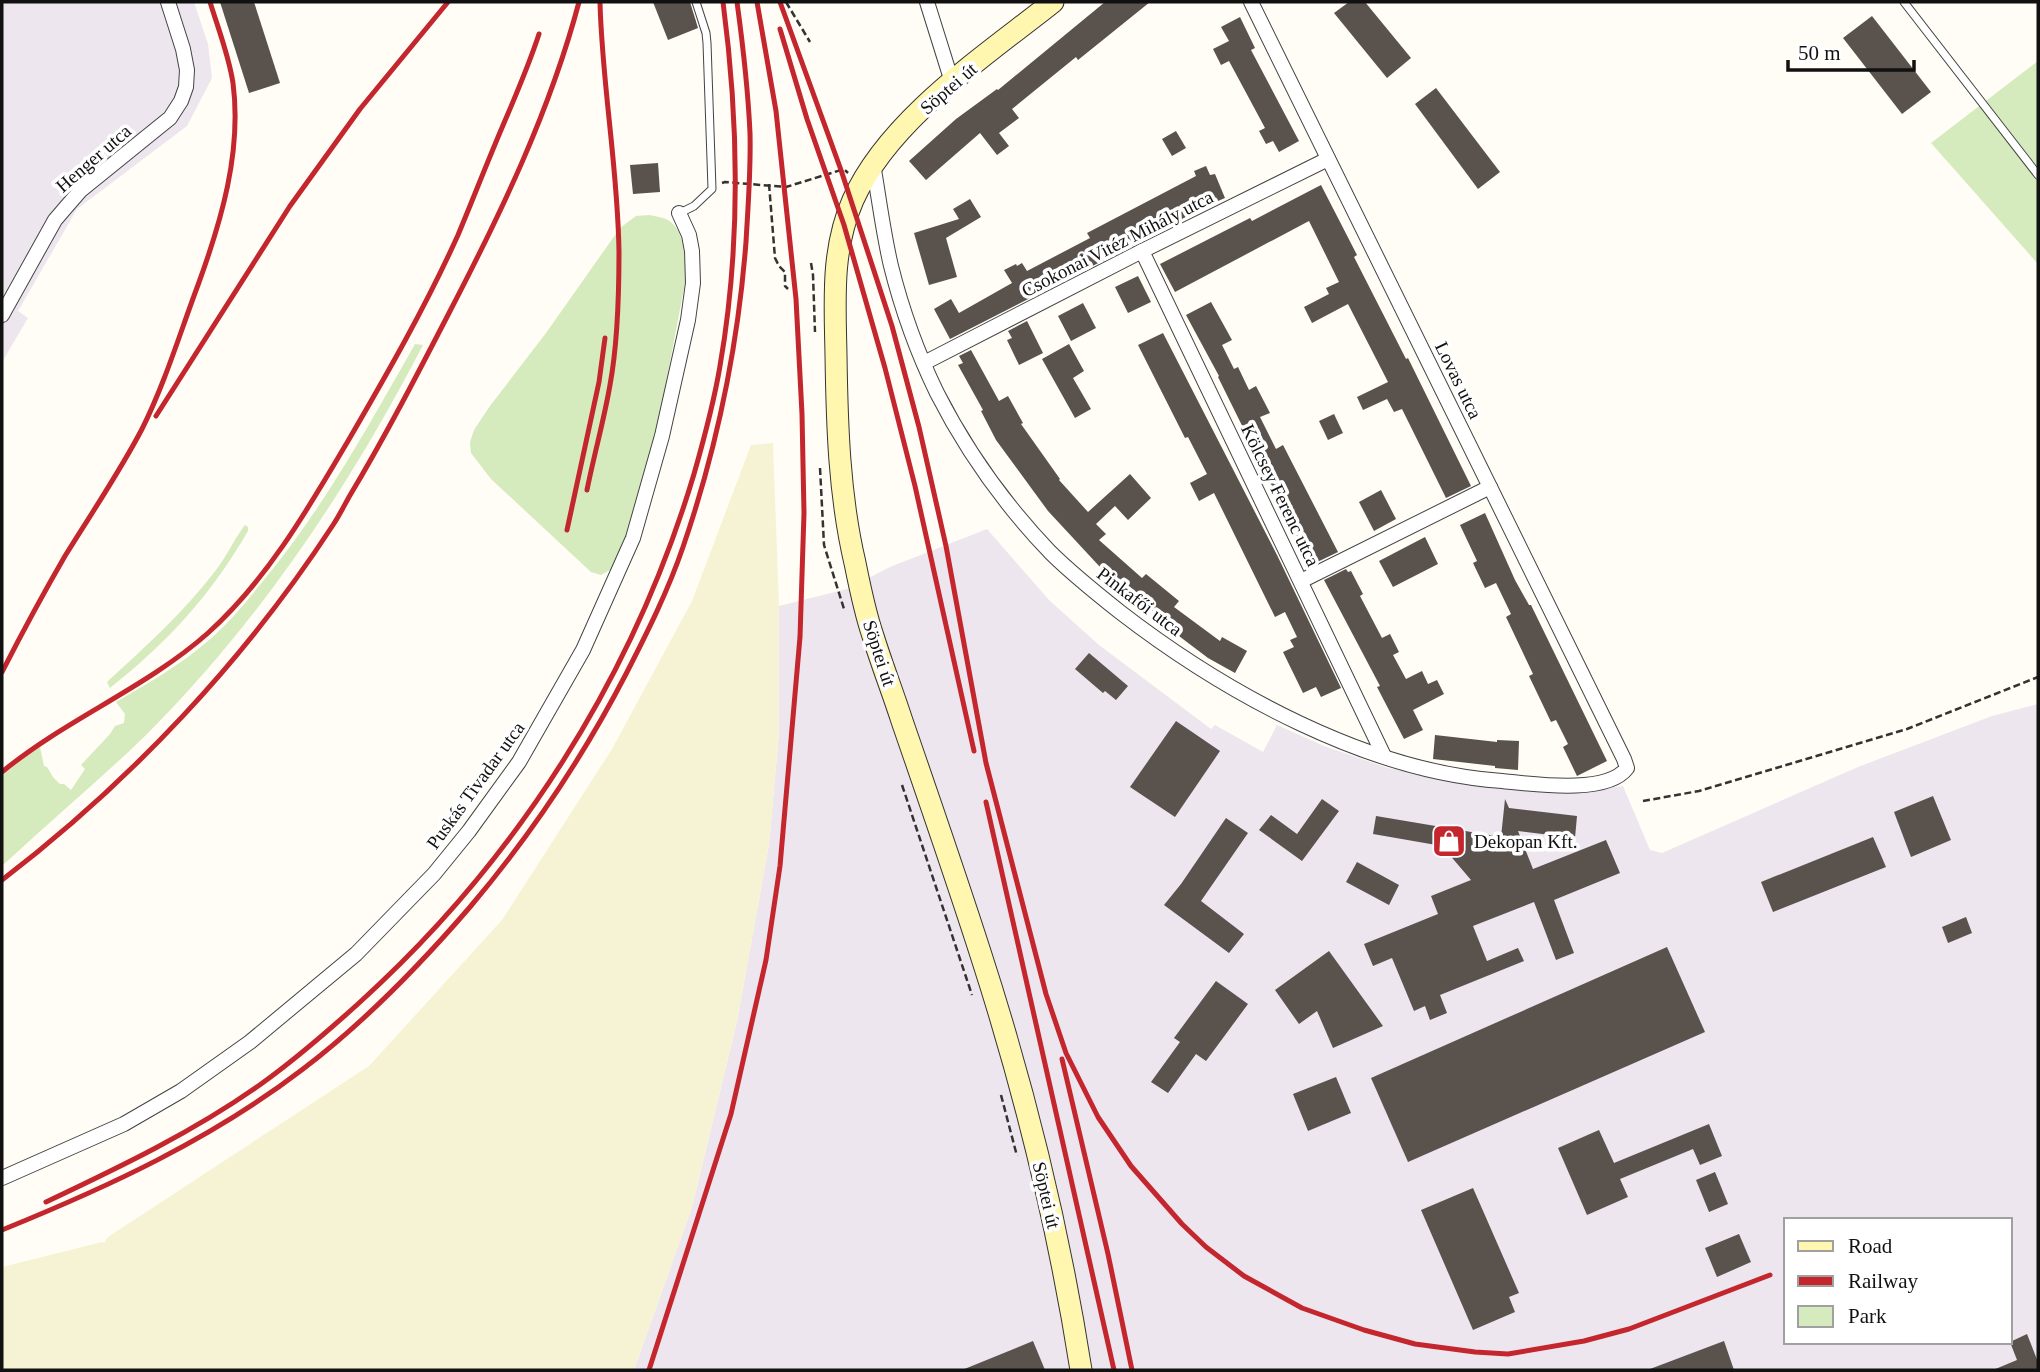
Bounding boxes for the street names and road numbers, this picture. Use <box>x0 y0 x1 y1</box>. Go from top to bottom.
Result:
street label: Söptei út <box>916 58 981 119</box>
street label: Henger utca <box>52 120 135 197</box>
street label: Csokonai Vitéz Mihály utca <box>1018 186 1217 301</box>
street label: Lovas utca <box>1431 338 1486 423</box>
street label: Kölcsey Ferenc utca <box>1237 421 1324 570</box>
street label: Pinkafői utca <box>1093 563 1187 640</box>
street label: Söptei út <box>859 618 900 689</box>
street label: Puskás Tivadar utca <box>422 717 529 853</box>
street label: Söptei út <box>1029 1160 1065 1231</box>

